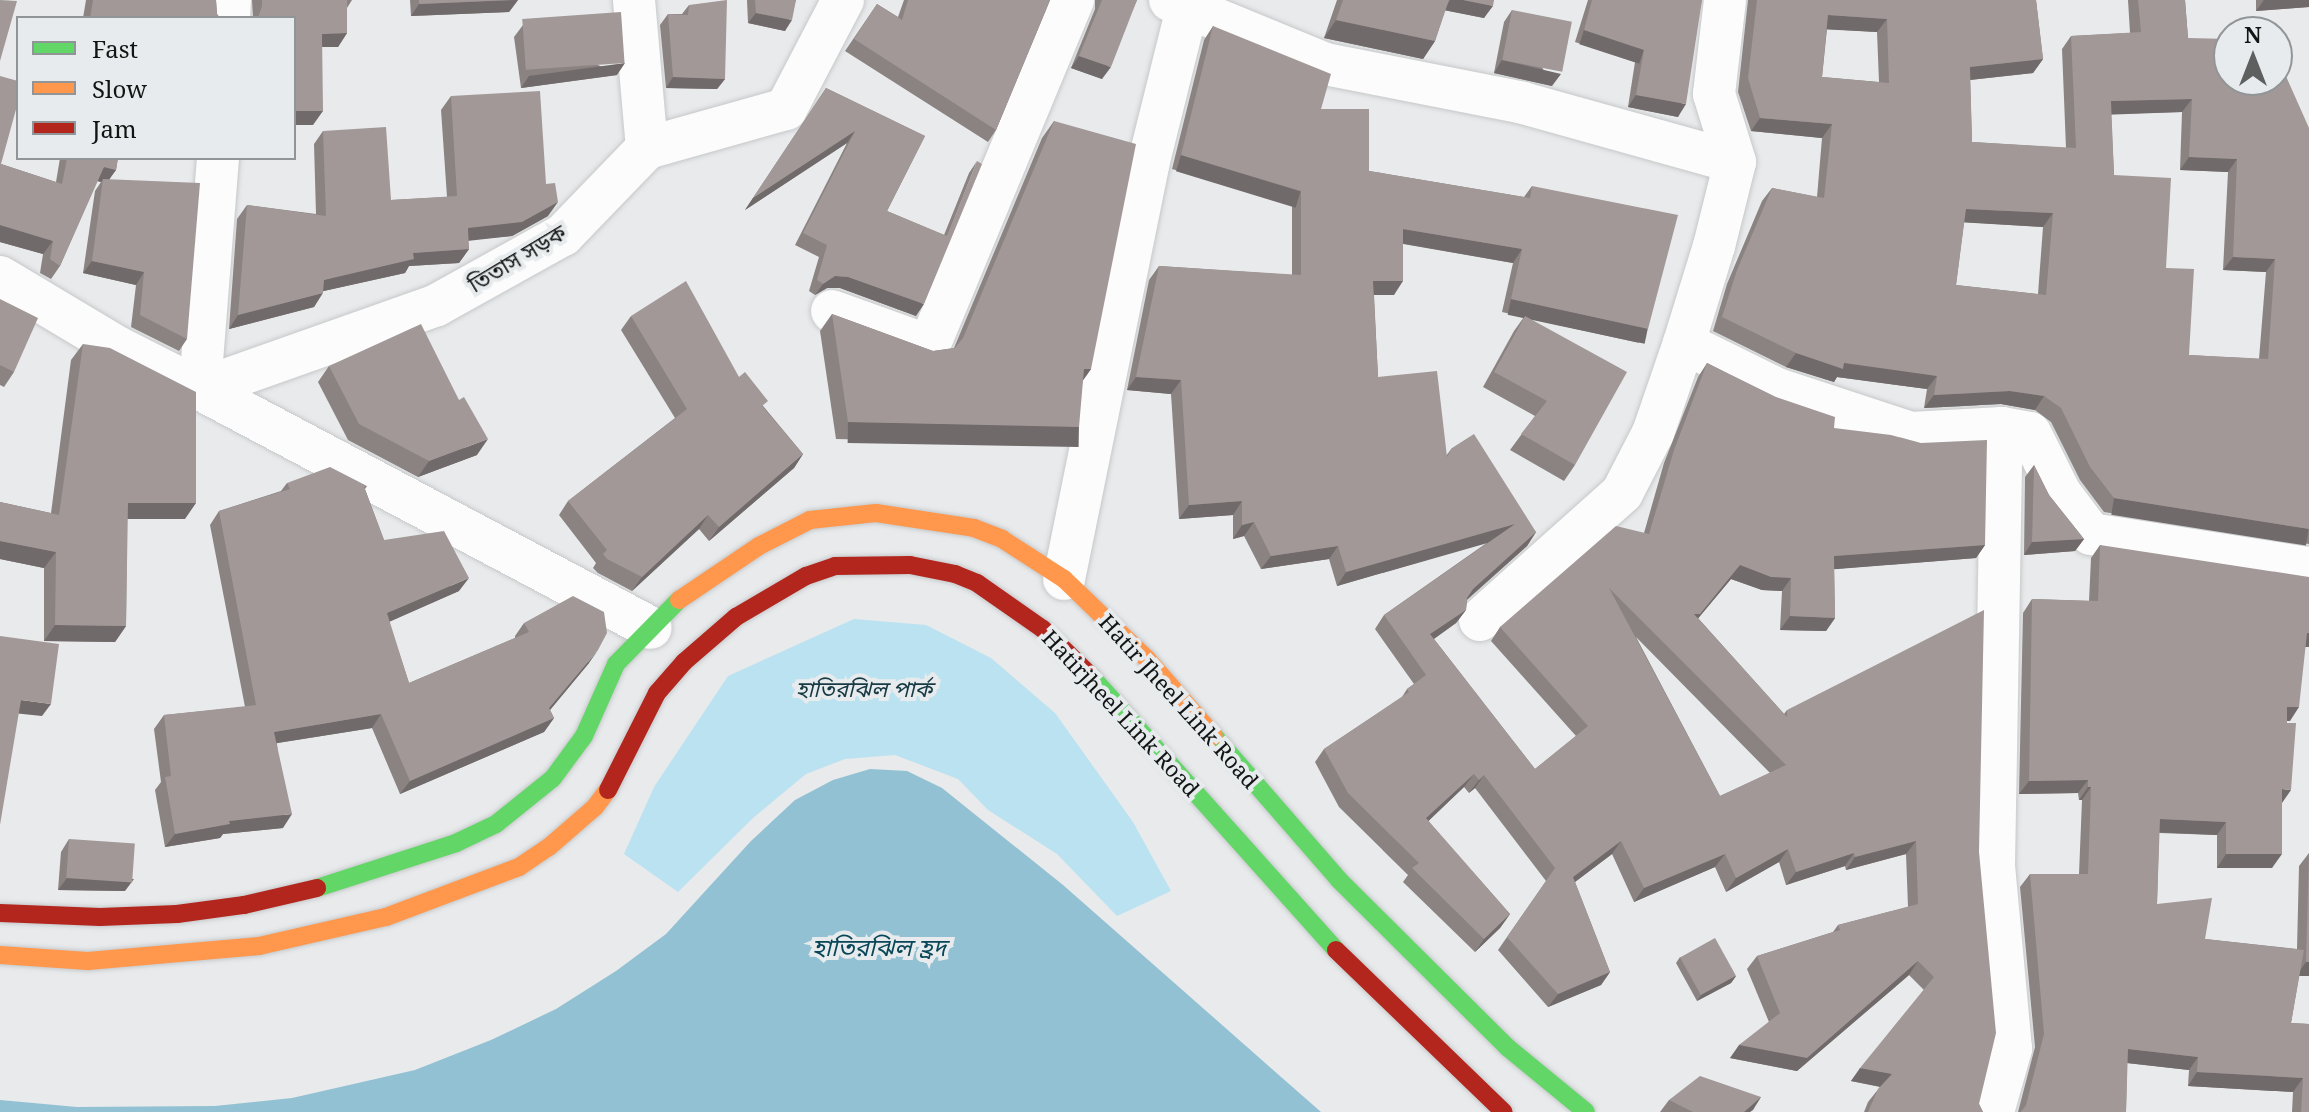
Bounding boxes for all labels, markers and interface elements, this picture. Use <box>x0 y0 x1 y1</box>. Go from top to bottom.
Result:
legend <box>16 16 296 160</box>
north arrow <box>2213 16 2293 96</box>
text: N <box>2244 19 2262 49</box>
text: Fast <box>92 32 138 65</box>
text: Slow <box>92 72 147 105</box>
text: Jam <box>92 112 137 145</box>
street label: তিতাস সড়ক <box>463 219 571 297</box>
street label: Hatir Jheel Link Road <box>1094 609 1264 793</box>
street label: Hatirjheel Link Road <box>1037 624 1205 802</box>
park label: হাতিরঝিল পার্ক <box>796 676 932 702</box>
water label: হাতিরঝিল হ্রদ <box>812 933 946 961</box>

